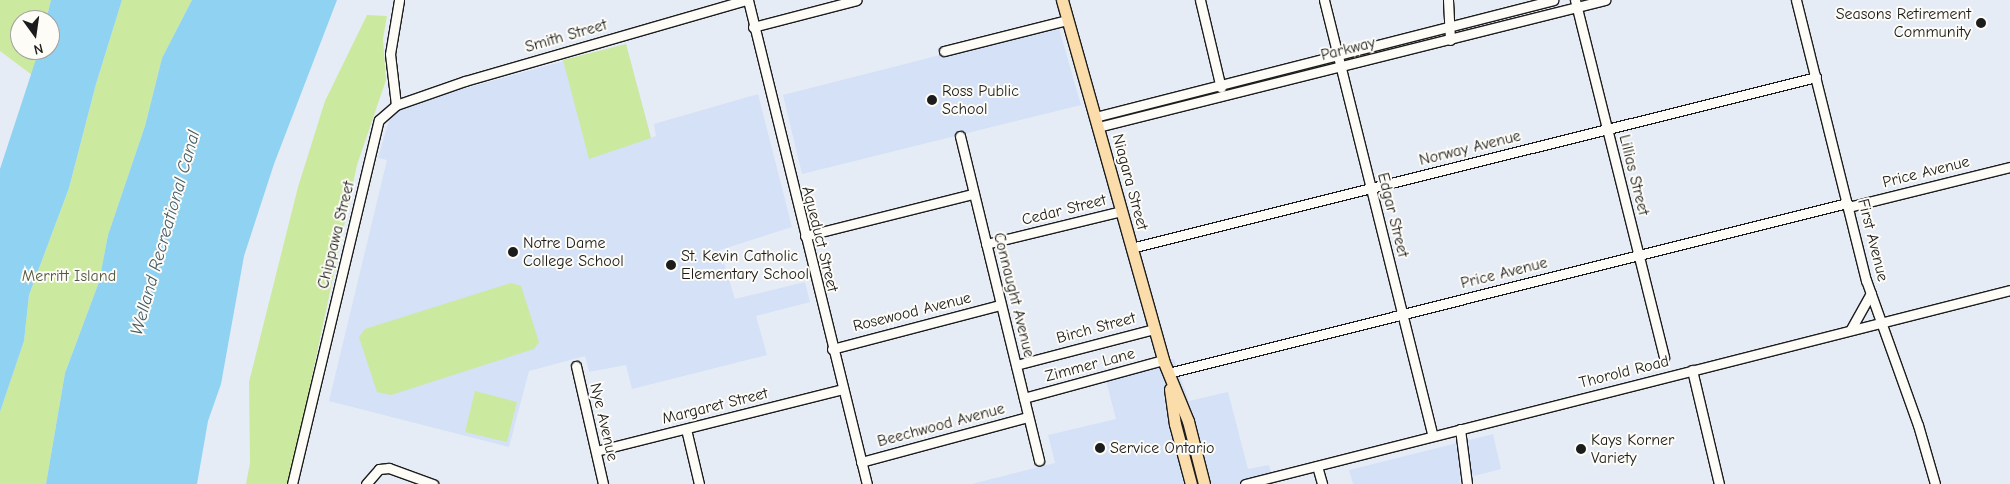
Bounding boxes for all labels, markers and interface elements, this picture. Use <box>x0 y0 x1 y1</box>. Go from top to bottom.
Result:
place label: Seasons Retirement Community <box>1836 4 1971 42</box>
north arrow <box>10 10 60 60</box>
street label: Smith Street <box>523 15 609 57</box>
marker: Seasons Retirement Community <box>1975 17 1987 29</box>
street label: Parkway <box>1319 33 1377 65</box>
text: N <box>32 40 45 58</box>
place label: Ross Public School <box>942 81 1019 119</box>
marker: Ross Public School <box>926 94 938 106</box>
street label: Norway Avenue <box>1417 126 1523 170</box>
water label: Welland Recreational Canal <box>126 128 206 338</box>
street label: Niagara Street <box>1108 132 1152 232</box>
street label: Lillias Street <box>1615 133 1653 217</box>
street label: Price Avenue <box>1881 152 1971 192</box>
street label: Edgar Street <box>1373 171 1413 259</box>
street label: Chippawa Street <box>313 179 359 291</box>
street label: Aqueduct Street <box>798 184 842 294</box>
street label: Cedar Street <box>1020 190 1108 230</box>
street label: First Avenue <box>1853 197 1893 283</box>
street label: Connaught Avenue <box>989 231 1039 359</box>
place label: Notre Dame College School <box>523 233 624 271</box>
marker: Notre Dame College School <box>507 246 519 258</box>
place label: St. Kevin Catholic Elementary School <box>681 246 809 284</box>
street label: Price Avenue <box>1459 253 1549 293</box>
marker: St. Kevin Catholic Elementary School <box>665 259 677 271</box>
park label: Merritt Island <box>22 266 116 286</box>
street label: Rosewood Avenue <box>851 288 973 336</box>
street label: Birch Street <box>1054 308 1138 348</box>
street label: Zimmer Lane <box>1043 344 1137 386</box>
street label: Thorold Road <box>1577 352 1671 392</box>
street label: Nye Avenue <box>586 381 622 463</box>
street label: Margaret Street <box>660 384 770 428</box>
street label: Beechwood Avenue <box>875 399 1007 451</box>
place label: Kays Korner Variety <box>1591 430 1674 468</box>
place label: Service Ontario <box>1110 438 1215 458</box>
marker: Service Ontario <box>1094 442 1106 454</box>
marker: Kays Korner Variety <box>1575 443 1587 455</box>

